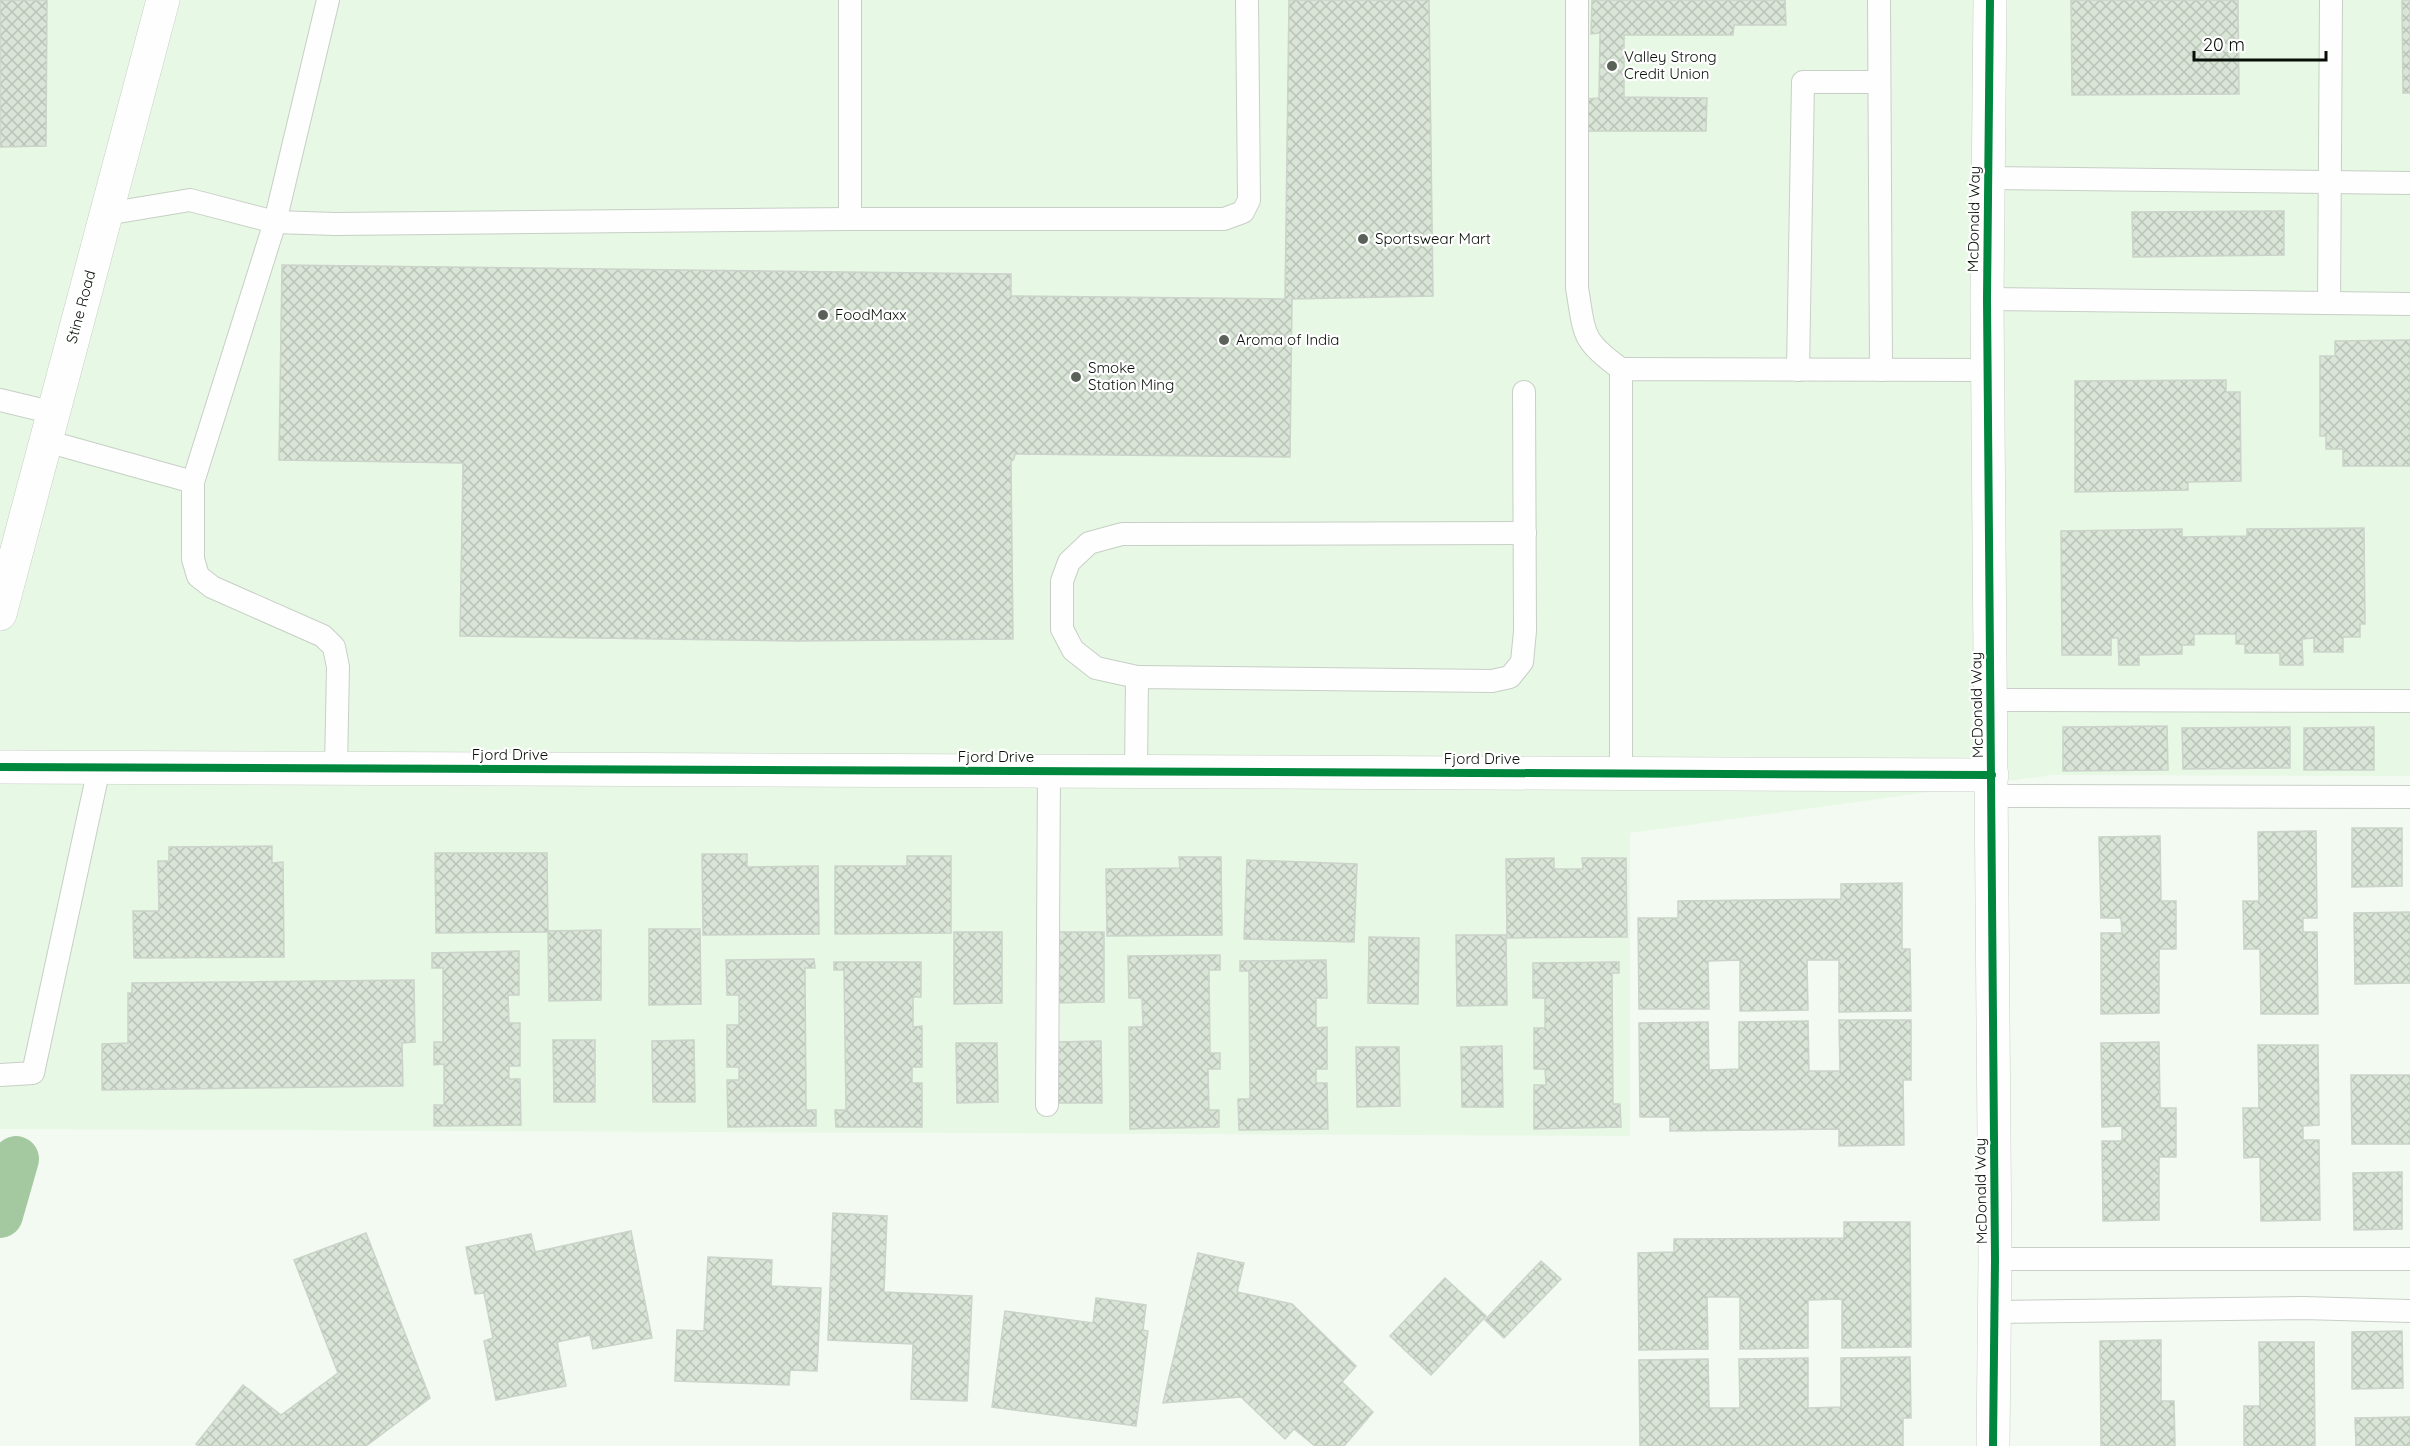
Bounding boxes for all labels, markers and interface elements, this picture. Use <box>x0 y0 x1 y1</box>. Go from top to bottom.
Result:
scale bar <box>2194 24 2326 62</box>
text: 20 m <box>2203 33 2245 56</box>
place label: Valley Strong Credit Union <box>1624 47 1717 83</box>
marker: Valley Strong Credit Union <box>1605 59 1619 73</box>
street label: McDonald Way <box>1963 166 1984 272</box>
place label: Sportswear Mart <box>1375 229 1491 248</box>
marker: Sportswear Mart <box>1356 232 1370 246</box>
street label: Stine Road <box>62 268 99 346</box>
place label: FoodMaxx <box>835 305 907 324</box>
marker: FoodMaxx <box>816 308 830 322</box>
place label: Aroma of India <box>1236 330 1339 349</box>
marker: Aroma of India <box>1217 333 1231 347</box>
place label: Smoke Station Ming <box>1088 358 1174 394</box>
marker: Smoke Station Ming <box>1069 370 1083 384</box>
street label: McDonald Way <box>1966 652 1987 758</box>
street label: Fjord Drive <box>472 745 548 764</box>
street label: Fjord Drive <box>958 747 1034 766</box>
street label: Fjord Drive <box>1444 749 1520 768</box>
street label: McDonald Way <box>1970 1138 1991 1244</box>

